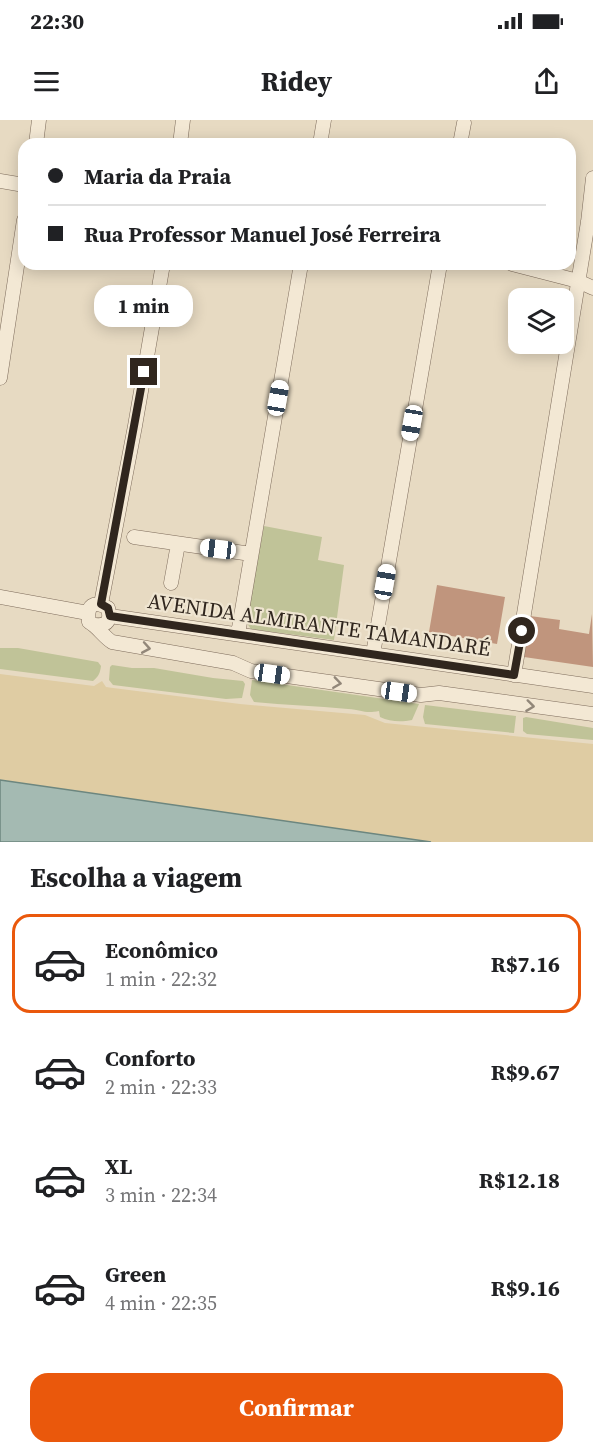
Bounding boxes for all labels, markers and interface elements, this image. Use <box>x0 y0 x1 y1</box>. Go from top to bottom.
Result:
text: 22:30 <box>30 6 84 36</box>
text: Ridey <box>261 63 332 100</box>
icon: menu <box>30 65 63 98</box>
icon: share <box>530 65 563 98</box>
text: Maria da Praia <box>84 161 231 191</box>
text: Rua Professor Manuel José Ferreira <box>84 219 441 249</box>
callout: 1 min <box>94 285 194 327</box>
map controls <box>508 288 574 354</box>
button: layers <box>508 288 574 354</box>
text: 1 min <box>118 292 169 320</box>
route end <box>130 358 157 385</box>
car <box>266 379 290 417</box>
car <box>400 404 424 442</box>
car <box>199 538 237 560</box>
car <box>373 563 397 601</box>
street label: AVENIDA ALMIRANTE TAMANDARÉ <box>146 586 492 663</box>
route start <box>508 617 535 644</box>
one-way arrow <box>141 641 151 654</box>
car <box>253 663 291 685</box>
one-way arrow <box>333 677 342 689</box>
car <box>380 681 418 703</box>
one-way arrow <box>526 699 535 712</box>
text: Escolha a viagem <box>30 859 242 896</box>
text: Econômico <box>105 935 218 965</box>
icon: car <box>33 937 87 991</box>
text: R$7.16 <box>491 949 560 979</box>
text: 1 min · 22:32 <box>105 965 217 993</box>
text: Conforto <box>105 1043 195 1073</box>
icon: car <box>33 1045 87 1099</box>
text: R$9.67 <box>491 1057 560 1087</box>
text: 2 min · 22:33 <box>105 1073 217 1101</box>
text: XL <box>105 1151 132 1181</box>
icon: car <box>33 1153 87 1207</box>
text: R$12.18 <box>479 1165 560 1195</box>
text: 3 min · 22:34 <box>105 1181 217 1209</box>
text: Green <box>105 1259 166 1289</box>
icon: car <box>33 1261 87 1315</box>
text: R$9.16 <box>491 1273 560 1303</box>
text: 4 min · 22:35 <box>105 1289 217 1317</box>
button: Confirmar <box>30 1373 563 1442</box>

